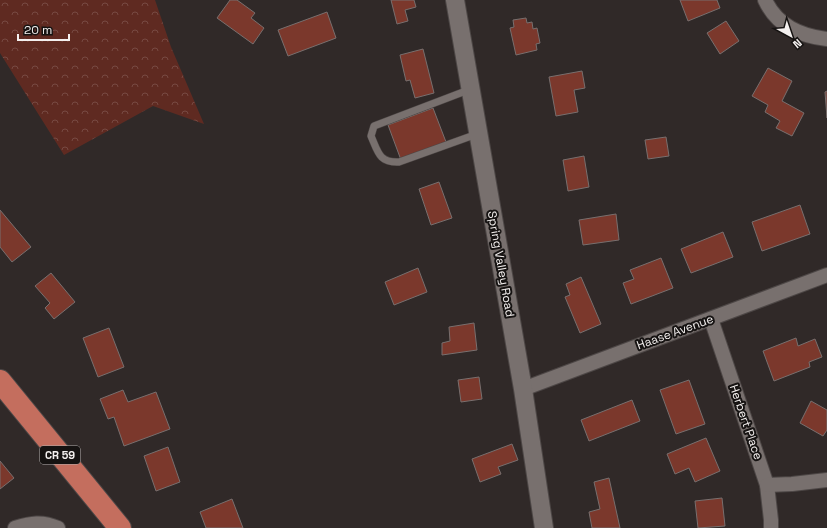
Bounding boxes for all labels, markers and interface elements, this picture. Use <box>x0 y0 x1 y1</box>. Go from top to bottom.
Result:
scale bar <box>18 16 69 42</box>
north arrow <box>771 16 811 56</box>
text: 20 m <box>24 22 52 38</box>
text: N <box>790 36 805 51</box>
street label: Spring Valley Road <box>484 210 518 318</box>
street label: Haase Avenue <box>635 311 715 353</box>
street label: Herbert Place <box>726 382 766 462</box>
road number: CR 59 <box>40 446 80 464</box>

